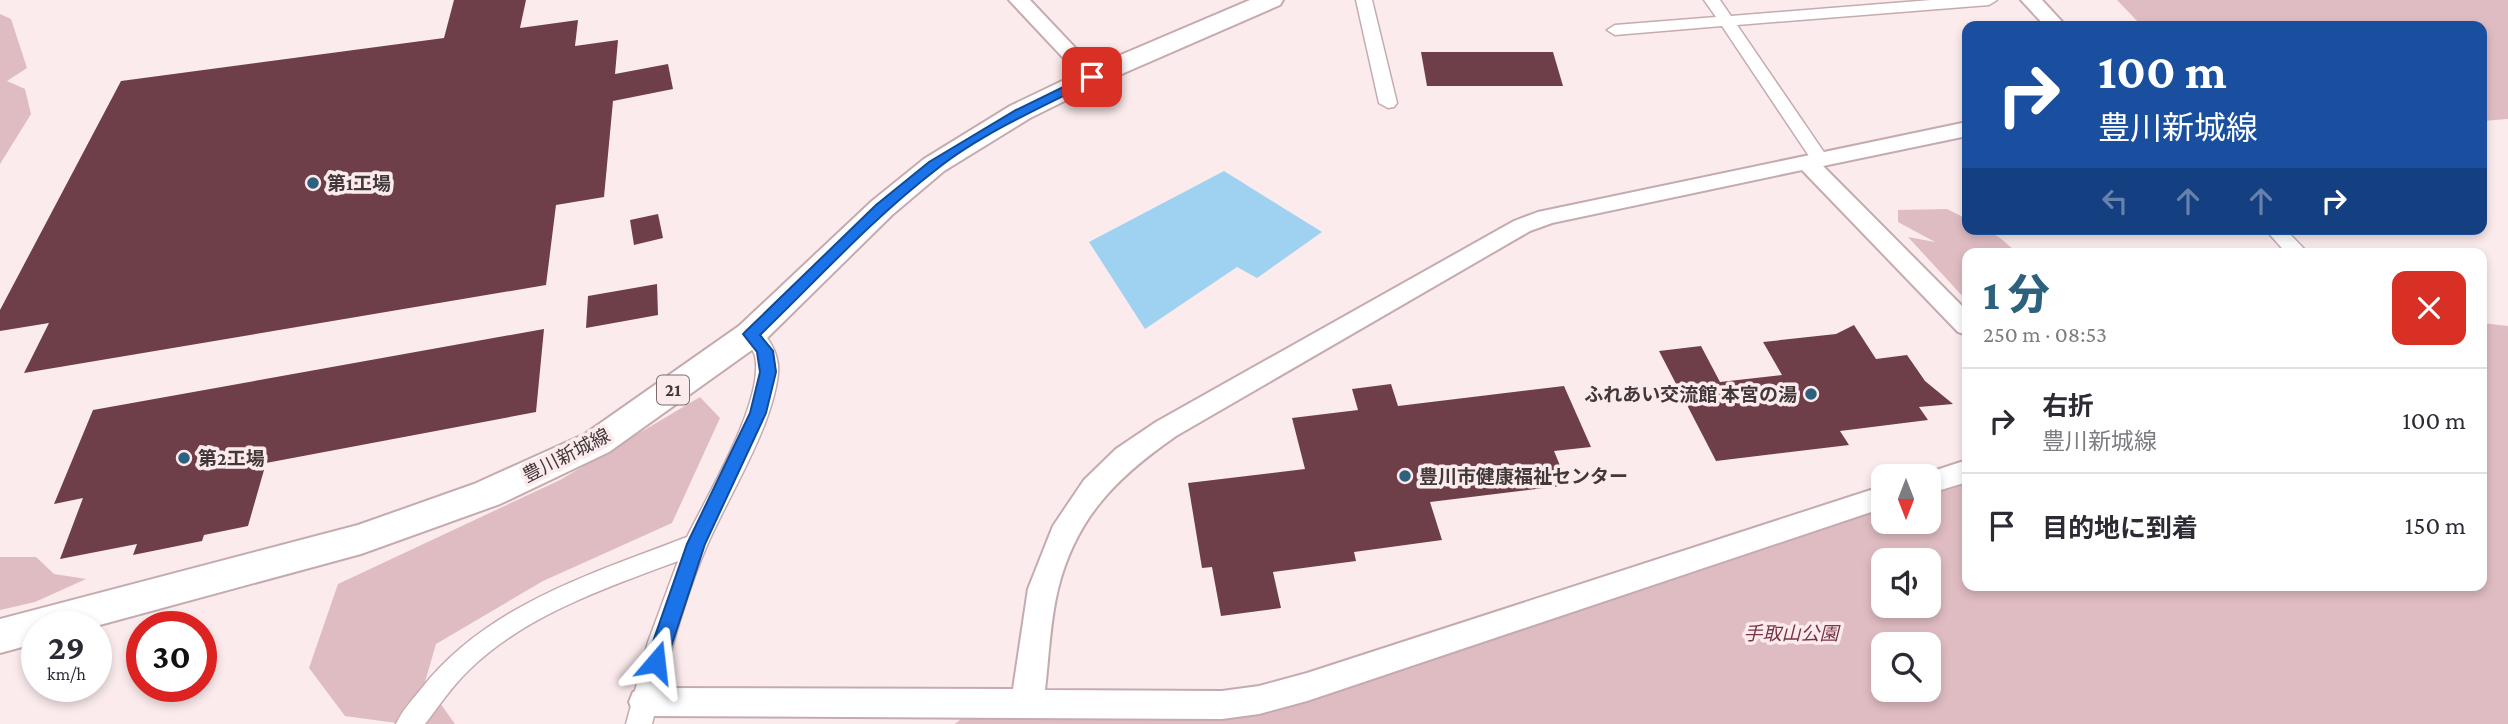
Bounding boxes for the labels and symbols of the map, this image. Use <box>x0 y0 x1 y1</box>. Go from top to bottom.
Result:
pin <box>1062 47 1122 107</box>
place label: 第1工場 <box>327 173 391 194</box>
marker: 第1工場 <box>305 175 321 191</box>
road number: 21 <box>657 376 689 404</box>
place label: ふれあい交流館 本宮の湯 <box>1584 384 1797 405</box>
marker: ふれあい交流館 本宮の湯 <box>1803 386 1819 402</box>
street label: 豊川新城線 <box>519 425 613 486</box>
place label: 第2工場 <box>198 448 265 469</box>
marker: 第2工場 <box>176 450 192 466</box>
north arrow <box>1871 464 1941 534</box>
place label: 豊川市健康福祉センター <box>1419 466 1628 487</box>
marker: 豊川市健康福祉センター <box>1397 468 1413 484</box>
speed limit sign: 30 <box>126 611 217 702</box>
park label: 手取山公園 <box>1743 623 1841 644</box>
position arrow <box>619 625 693 699</box>

